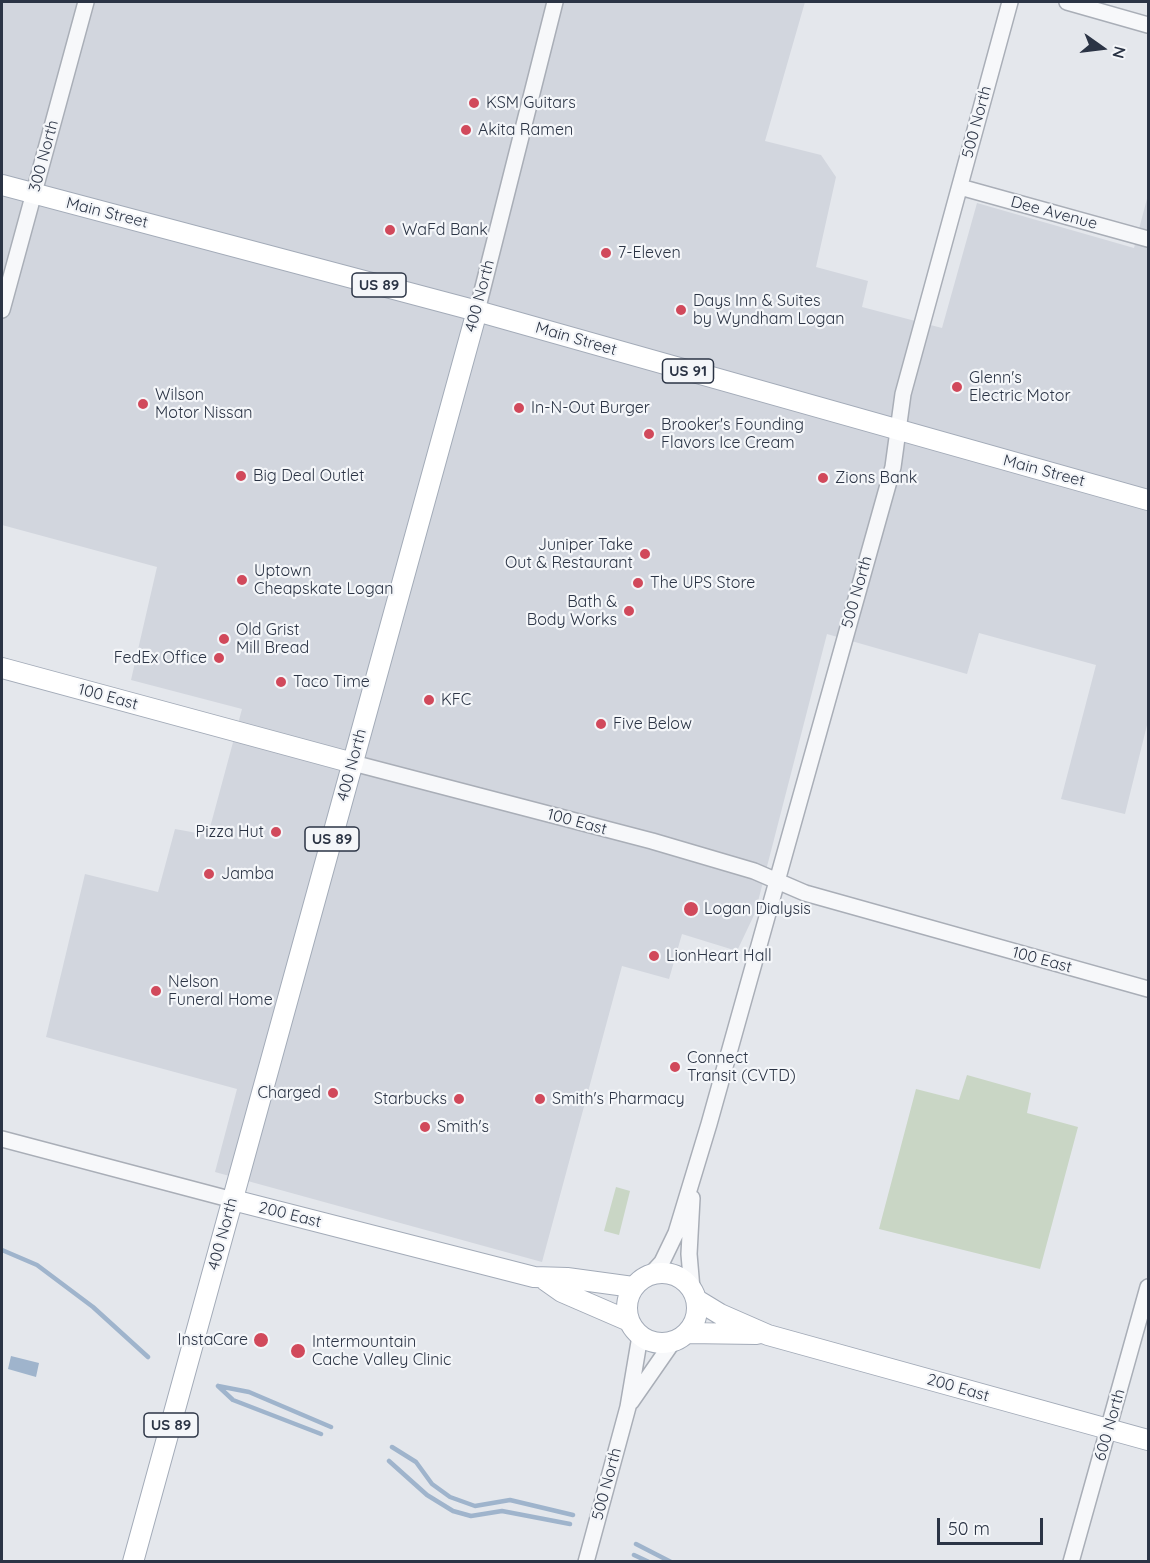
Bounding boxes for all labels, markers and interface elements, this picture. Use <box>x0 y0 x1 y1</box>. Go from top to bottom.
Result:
north arrow <box>1072 18 1132 78</box>
text: N <box>1108 44 1131 60</box>
street label: 500 North <box>958 84 996 160</box>
place label: KSM Guitars <box>486 93 576 113</box>
marker: KSM Guitars <box>467 96 481 110</box>
street label: 300 North <box>25 118 63 194</box>
place label: Akita Ramen <box>478 120 573 140</box>
marker: Akita Ramen <box>459 123 473 137</box>
street label: Dee Avenue <box>1009 192 1099 234</box>
street label: Main Street <box>64 194 150 232</box>
place label: WaFd Bank <box>402 220 488 240</box>
marker: WaFd Bank <box>383 223 397 237</box>
place label: 7-Eleven <box>618 243 681 263</box>
marker: 7-Eleven <box>599 246 613 260</box>
street label: 400 North <box>461 258 499 334</box>
road number: US 89 <box>352 273 406 297</box>
place label: Days Inn & Suites by Wyndham Logan <box>693 291 844 329</box>
marker: Days Inn & Suites by Wyndham Logan <box>674 303 688 317</box>
street label: Main Street <box>533 318 619 360</box>
road number: US 91 <box>662 359 714 383</box>
place label: Glenn's Electric Motor <box>969 368 1071 406</box>
marker: Glenn's Electric Motor <box>950 380 964 394</box>
place label: Wilson Motor Nissan <box>155 385 253 423</box>
marker: Wilson Motor Nissan <box>136 397 150 411</box>
place label: In-N-Out Burger <box>531 398 650 418</box>
marker: In-N-Out Burger <box>512 401 526 415</box>
place label: Brooker's Founding Flavors Ice Cream <box>661 415 804 453</box>
marker: Brooker's Founding Flavors Ice Cream <box>642 427 656 441</box>
street label: Main Street <box>1001 451 1087 491</box>
place label: Big Deal Outlet <box>253 466 364 486</box>
place label: Zions Bank <box>835 468 917 488</box>
marker: Big Deal Outlet <box>234 469 248 483</box>
marker: Zions Bank <box>816 471 830 485</box>
place label: Juniper Take Out & Restaurant <box>505 535 633 573</box>
marker: Juniper Take Out & Restaurant <box>638 547 652 561</box>
street label: 500 North <box>838 554 876 630</box>
place label: Uptown Cheapskate Logan <box>254 561 394 599</box>
marker: Uptown Cheapskate Logan <box>235 573 249 587</box>
place label: The UPS Store <box>650 573 755 593</box>
marker: The UPS Store <box>631 576 645 590</box>
place label: Bath & Body Works <box>527 592 617 630</box>
marker: Bath & Body Works <box>622 604 636 618</box>
place label: Old Grist Mill Bread <box>236 620 309 658</box>
marker: Old Grist Mill Bread <box>217 632 231 646</box>
place label: FedEx Office <box>114 648 207 668</box>
marker: FedEx Office <box>212 651 226 665</box>
place label: Taco Time <box>293 672 370 692</box>
marker: Taco Time <box>274 675 288 689</box>
street label: 100 East <box>76 680 140 714</box>
place label: KFC <box>441 690 471 710</box>
marker: KFC <box>422 693 436 707</box>
place label: Five Below <box>613 714 692 734</box>
marker: Five Below <box>594 717 608 731</box>
street label: 400 North <box>333 727 371 803</box>
street label: 100 East <box>545 805 609 839</box>
place label: Pizza Hut <box>196 822 264 842</box>
marker: Pizza Hut <box>269 825 283 839</box>
road number: US 89 <box>305 827 359 851</box>
place label: Jamba <box>221 864 274 884</box>
marker: Jamba <box>202 867 216 881</box>
place label: Logan Dialysis <box>704 899 811 919</box>
marker: Logan Dialysis <box>682 900 700 918</box>
street label: 100 East <box>1010 943 1074 977</box>
place label: LionHeart Hall <box>666 946 772 966</box>
marker: LionHeart Hall <box>647 949 661 963</box>
place label: Nelson Funeral Home <box>168 972 273 1010</box>
marker: Nelson Funeral Home <box>149 984 163 998</box>
place label: Connect Transit (CVTD) <box>687 1048 796 1086</box>
marker: Connect Transit (CVTD) <box>668 1060 682 1074</box>
place label: Charged <box>257 1083 321 1103</box>
marker: Charged <box>326 1086 340 1100</box>
place label: Starbucks <box>374 1089 447 1109</box>
place label: Smith's Pharmacy <box>552 1089 685 1109</box>
marker: Starbucks <box>452 1092 466 1106</box>
marker: Smith's Pharmacy <box>533 1092 547 1106</box>
place label: Smith's <box>437 1117 489 1137</box>
marker: Smith's <box>418 1120 432 1134</box>
street label: 400 North <box>204 1196 242 1272</box>
street label: 200 East <box>257 1198 323 1232</box>
place label: InstaCare <box>177 1330 248 1350</box>
marker: InstaCare <box>252 1331 270 1349</box>
place label: Intermountain Cache Valley Clinic <box>312 1332 451 1370</box>
marker: Intermountain Cache Valley Clinic <box>289 1342 307 1360</box>
street label: 200 East <box>925 1370 991 1406</box>
street label: 600 North <box>1091 1387 1129 1463</box>
road number: US 89 <box>144 1413 198 1437</box>
street label: 500 North <box>588 1446 626 1522</box>
scale bar <box>940 1506 1046 1544</box>
text: 50 m <box>948 1517 990 1540</box>

